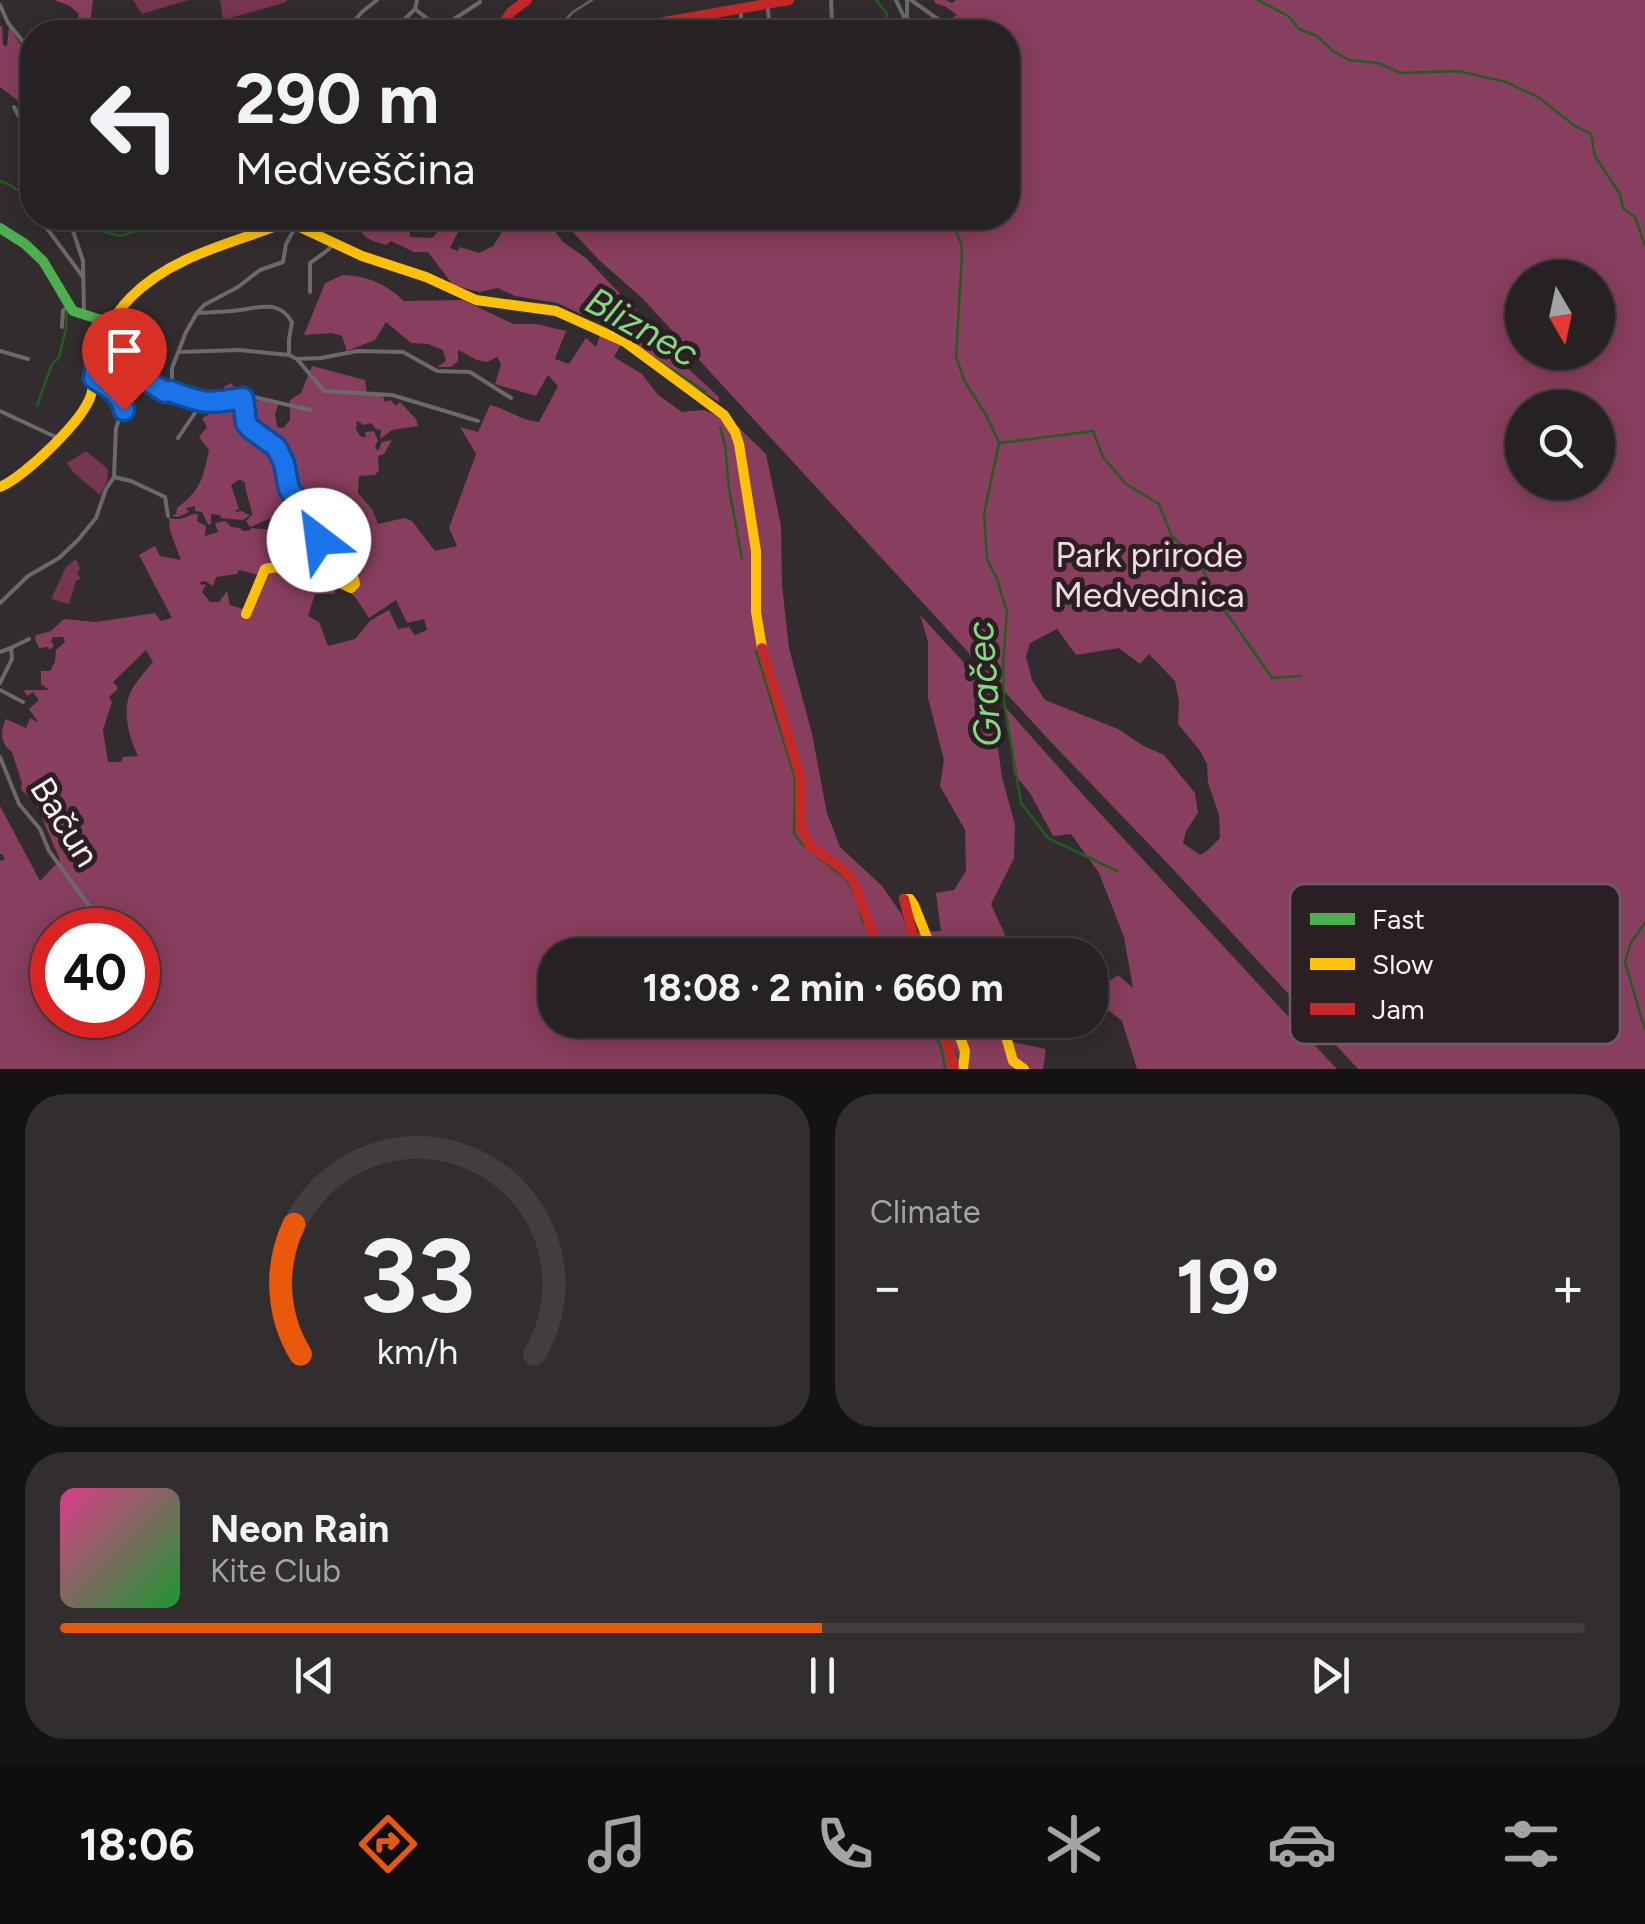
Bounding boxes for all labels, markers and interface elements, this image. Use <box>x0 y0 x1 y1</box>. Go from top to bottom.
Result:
text: 290 m <box>235 56 439 141</box>
icon: left <box>70 60 200 190</box>
text: Medveščina <box>235 141 475 195</box>
north arrow <box>1505 260 1615 370</box>
map controls <box>1505 260 1615 500</box>
water label: Bliznec <box>578 277 707 377</box>
pin <box>82 308 167 411</box>
icon: arrive <box>97 323 152 378</box>
button: search <box>1505 390 1615 500</box>
position arrow <box>267 488 371 592</box>
park label: Park prirode Medvednica <box>1053 534 1245 616</box>
water label: Gračec <box>957 619 1011 749</box>
street label: Bačun <box>21 770 109 874</box>
legend <box>1290 884 1620 1044</box>
text: Fast <box>1372 902 1425 936</box>
speed limit sign: 40 <box>30 908 160 1038</box>
text: Slow <box>1372 947 1433 981</box>
text: 18:08 · 2 min · 660 m <box>642 965 1004 1011</box>
text: Jam <box>1372 992 1425 1026</box>
text: Climate <box>870 1193 981 1231</box>
text: 33 <box>360 1213 475 1338</box>
text: 19° <box>1176 1242 1279 1332</box>
text: − <box>870 1254 904 1320</box>
text: + <box>1551 1254 1585 1320</box>
text: km/h <box>377 1330 458 1373</box>
text: Neon Rain <box>210 1506 389 1552</box>
text: Kite Club <box>210 1552 341 1590</box>
icon: previous <box>287 1648 342 1703</box>
icon: pause <box>795 1648 850 1703</box>
icon: next <box>1303 1648 1358 1703</box>
icon: directions <box>353 1809 423 1879</box>
icon: music <box>582 1809 652 1879</box>
icon: phone <box>810 1809 880 1879</box>
icon: climate <box>1039 1809 1109 1879</box>
icon: car <box>1267 1809 1337 1879</box>
icon: filters <box>1496 1809 1566 1879</box>
text: 18:06 <box>79 1817 195 1871</box>

